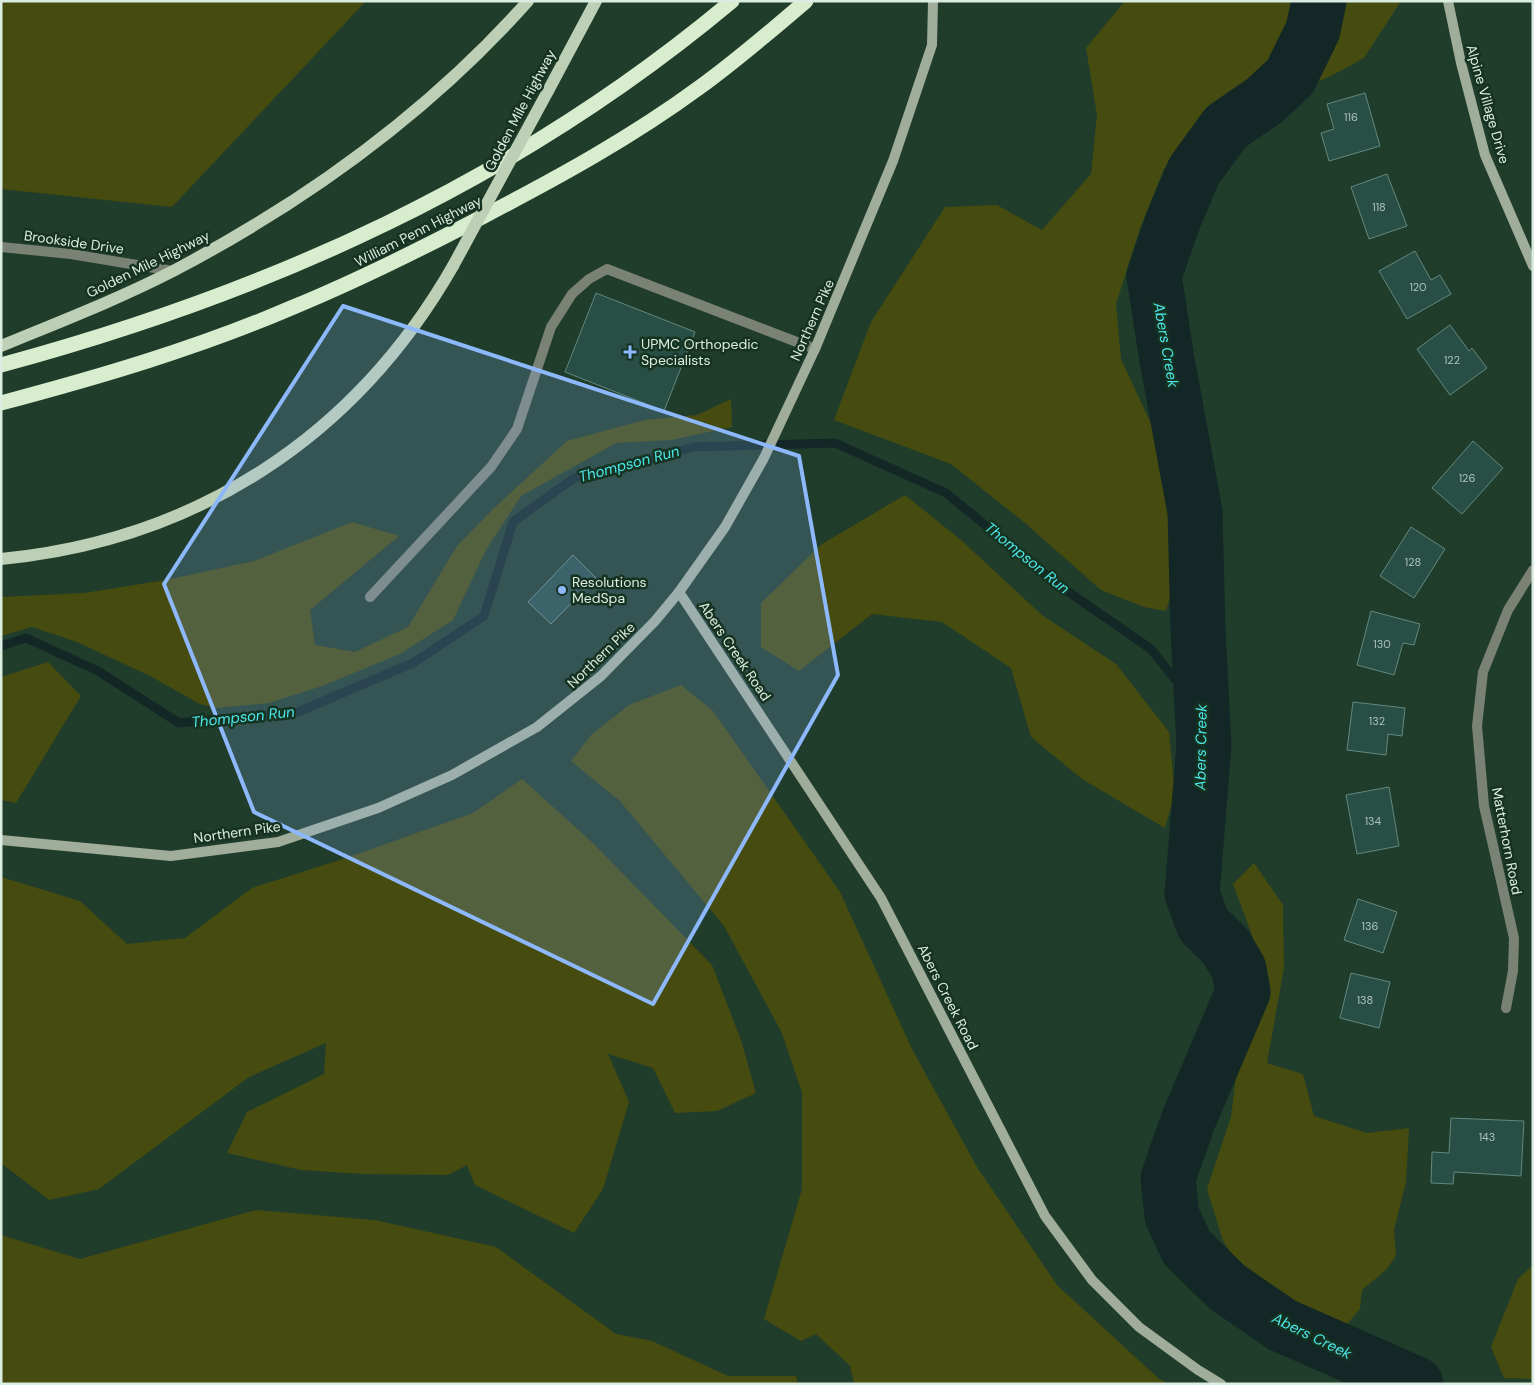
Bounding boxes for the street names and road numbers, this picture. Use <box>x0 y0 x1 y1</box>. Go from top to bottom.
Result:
street label: Alpine Village Drive <box>1462 42 1514 166</box>
street label: Golden Mile Highway <box>480 46 560 174</box>
street label: William Penn Highway <box>351 191 485 271</box>
street label: Brookside Drive <box>23 226 125 258</box>
street label: Golden Mile Highway <box>83 226 213 302</box>
street label: Northern Pike <box>786 276 838 364</box>
street label: Abers Creek Road <box>695 598 775 704</box>
street label: Northern Pike <box>563 618 639 692</box>
street label: Matterhorn Road <box>1488 786 1526 896</box>
street label: Northern Pike <box>192 817 282 847</box>
street label: Abers Creek Road <box>914 941 982 1053</box>

